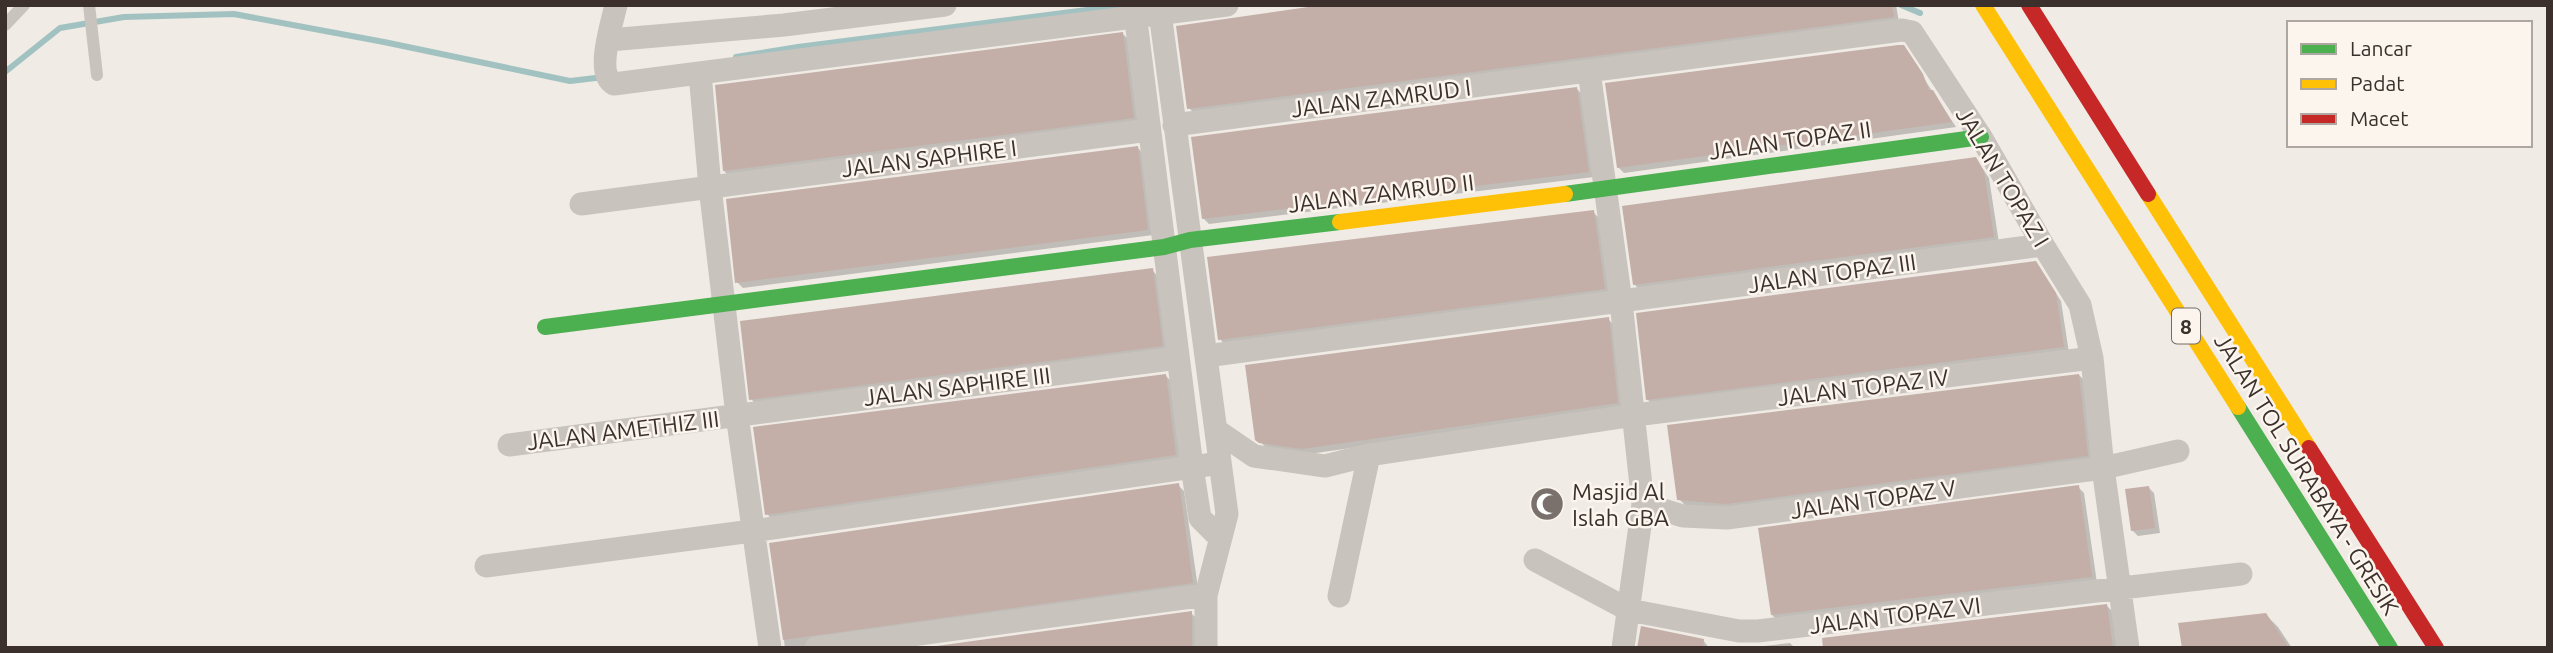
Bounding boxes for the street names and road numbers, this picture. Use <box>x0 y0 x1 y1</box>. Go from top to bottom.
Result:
street label: JALAN ZAMRUD I <box>1290 75 1472 121</box>
street label: JALAN TOPAZ I <box>1952 103 2054 251</box>
street label: JALAN TOPAZ II <box>1707 116 1873 164</box>
street label: JALAN SAPHIRE I <box>840 135 1018 181</box>
street label: JALAN ZAMRUD II <box>1287 169 1475 217</box>
street label: JALAN TOPAZ III <box>1746 249 1918 297</box>
road number: 8 <box>2172 308 2200 344</box>
street label: JALAN TOL SURABAYA - GRESIK <box>2210 329 2404 619</box>
street label: JALAN SAPHIRE III <box>862 362 1052 410</box>
street label: JALAN TOPAZ IV <box>1776 364 1950 410</box>
street label: JALAN AMETHIZ III <box>525 406 721 454</box>
street label: JALAN TOPAZ V <box>1789 475 1958 523</box>
street label: JALAN TOPAZ VI <box>1808 592 1982 638</box>

